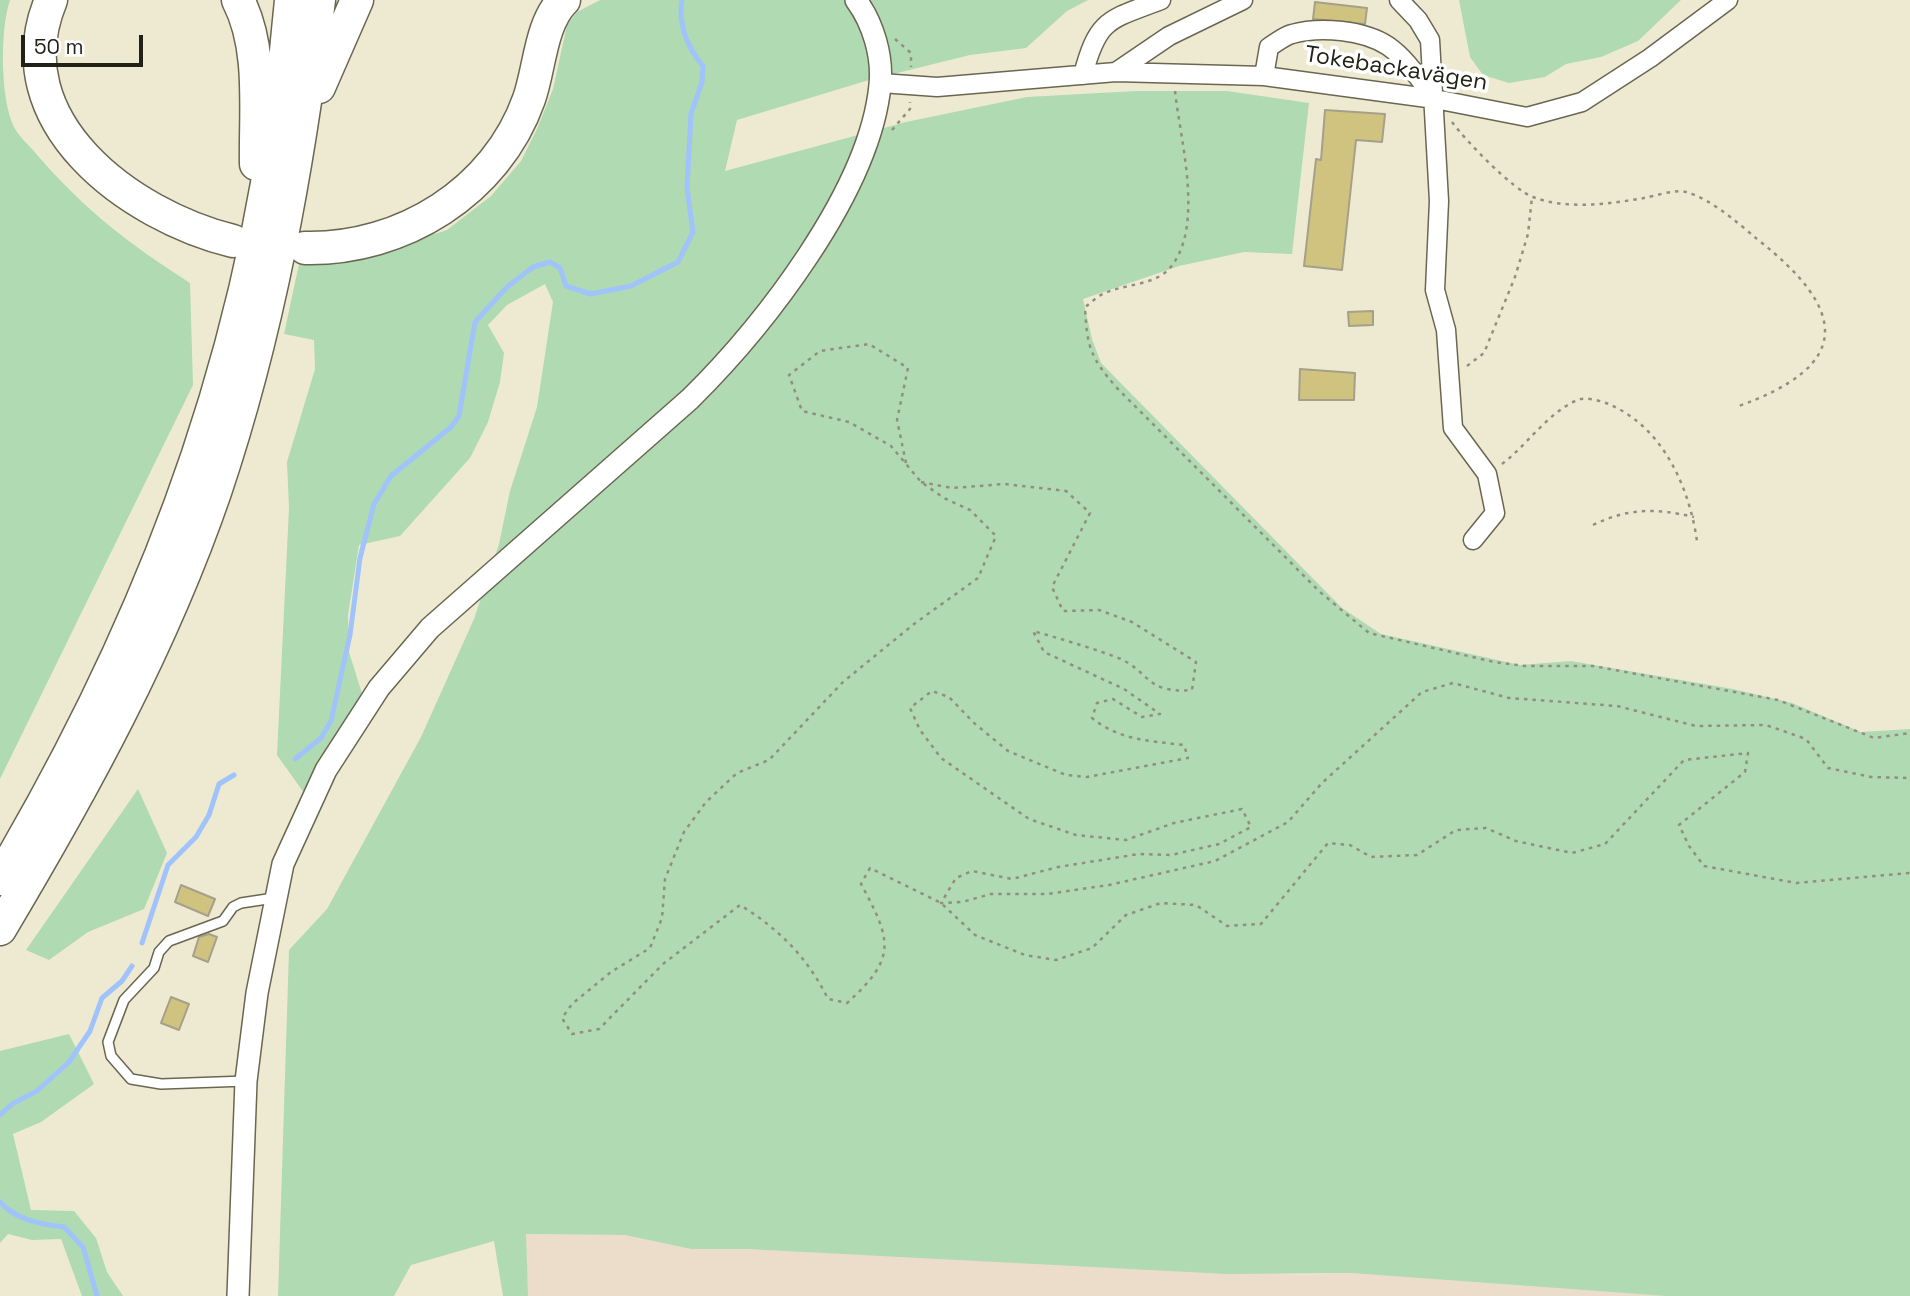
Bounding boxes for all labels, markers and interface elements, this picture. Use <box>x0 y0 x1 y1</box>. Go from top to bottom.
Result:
scale bar <box>24 21 147 65</box>
text: 50 m <box>34 33 84 60</box>
street label: Tokebackavägen <box>1303 41 1489 97</box>

